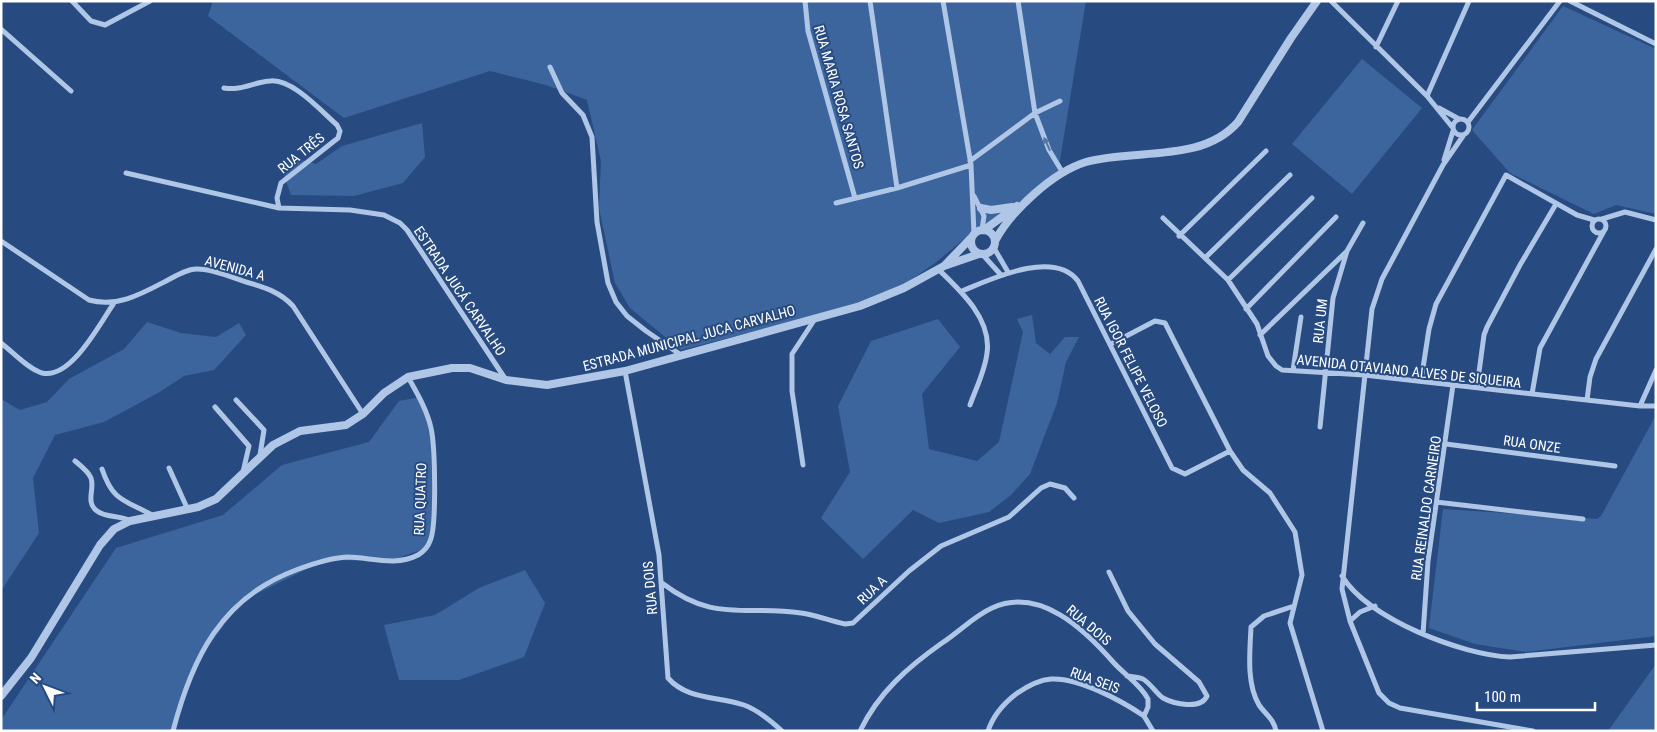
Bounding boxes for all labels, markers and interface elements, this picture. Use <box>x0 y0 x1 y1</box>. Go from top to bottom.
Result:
street label: RUA MARIA ROSA SANTOS <box>811 23 867 171</box>
street label: RUA TRÊS <box>274 129 327 177</box>
one-way arrow <box>1042 137 1050 151</box>
street label: ESTRADA JUCÁ CARVALHO <box>411 223 510 359</box>
street label: AVENIDA A <box>203 252 267 284</box>
street label: RUA IGOR FELIPE VELOSO <box>1091 294 1171 430</box>
street label: RUA UM <box>1310 298 1330 344</box>
street label: ESTRADA MUNICIPAL JUCA CARVALHO <box>581 302 797 374</box>
street label: AVENIDA OTAVIANO ALVES DE SIQUEIRA <box>1296 351 1522 391</box>
street label: RUA ONZE <box>1502 432 1562 456</box>
street label: RUA REINALDO CARNEIRO <box>1408 435 1444 581</box>
street label: RUA QUATRO <box>411 462 429 536</box>
street label: RUA DOIS <box>640 561 660 615</box>
street label: RUA A <box>854 572 890 608</box>
street label: RUA DOIS <box>1063 602 1115 648</box>
north arrow <box>20 662 70 712</box>
street label: RUA SEIS <box>1068 664 1122 696</box>
text: N <box>27 670 44 687</box>
scale bar <box>1477 680 1594 712</box>
text: 100 m <box>1484 688 1521 706</box>

